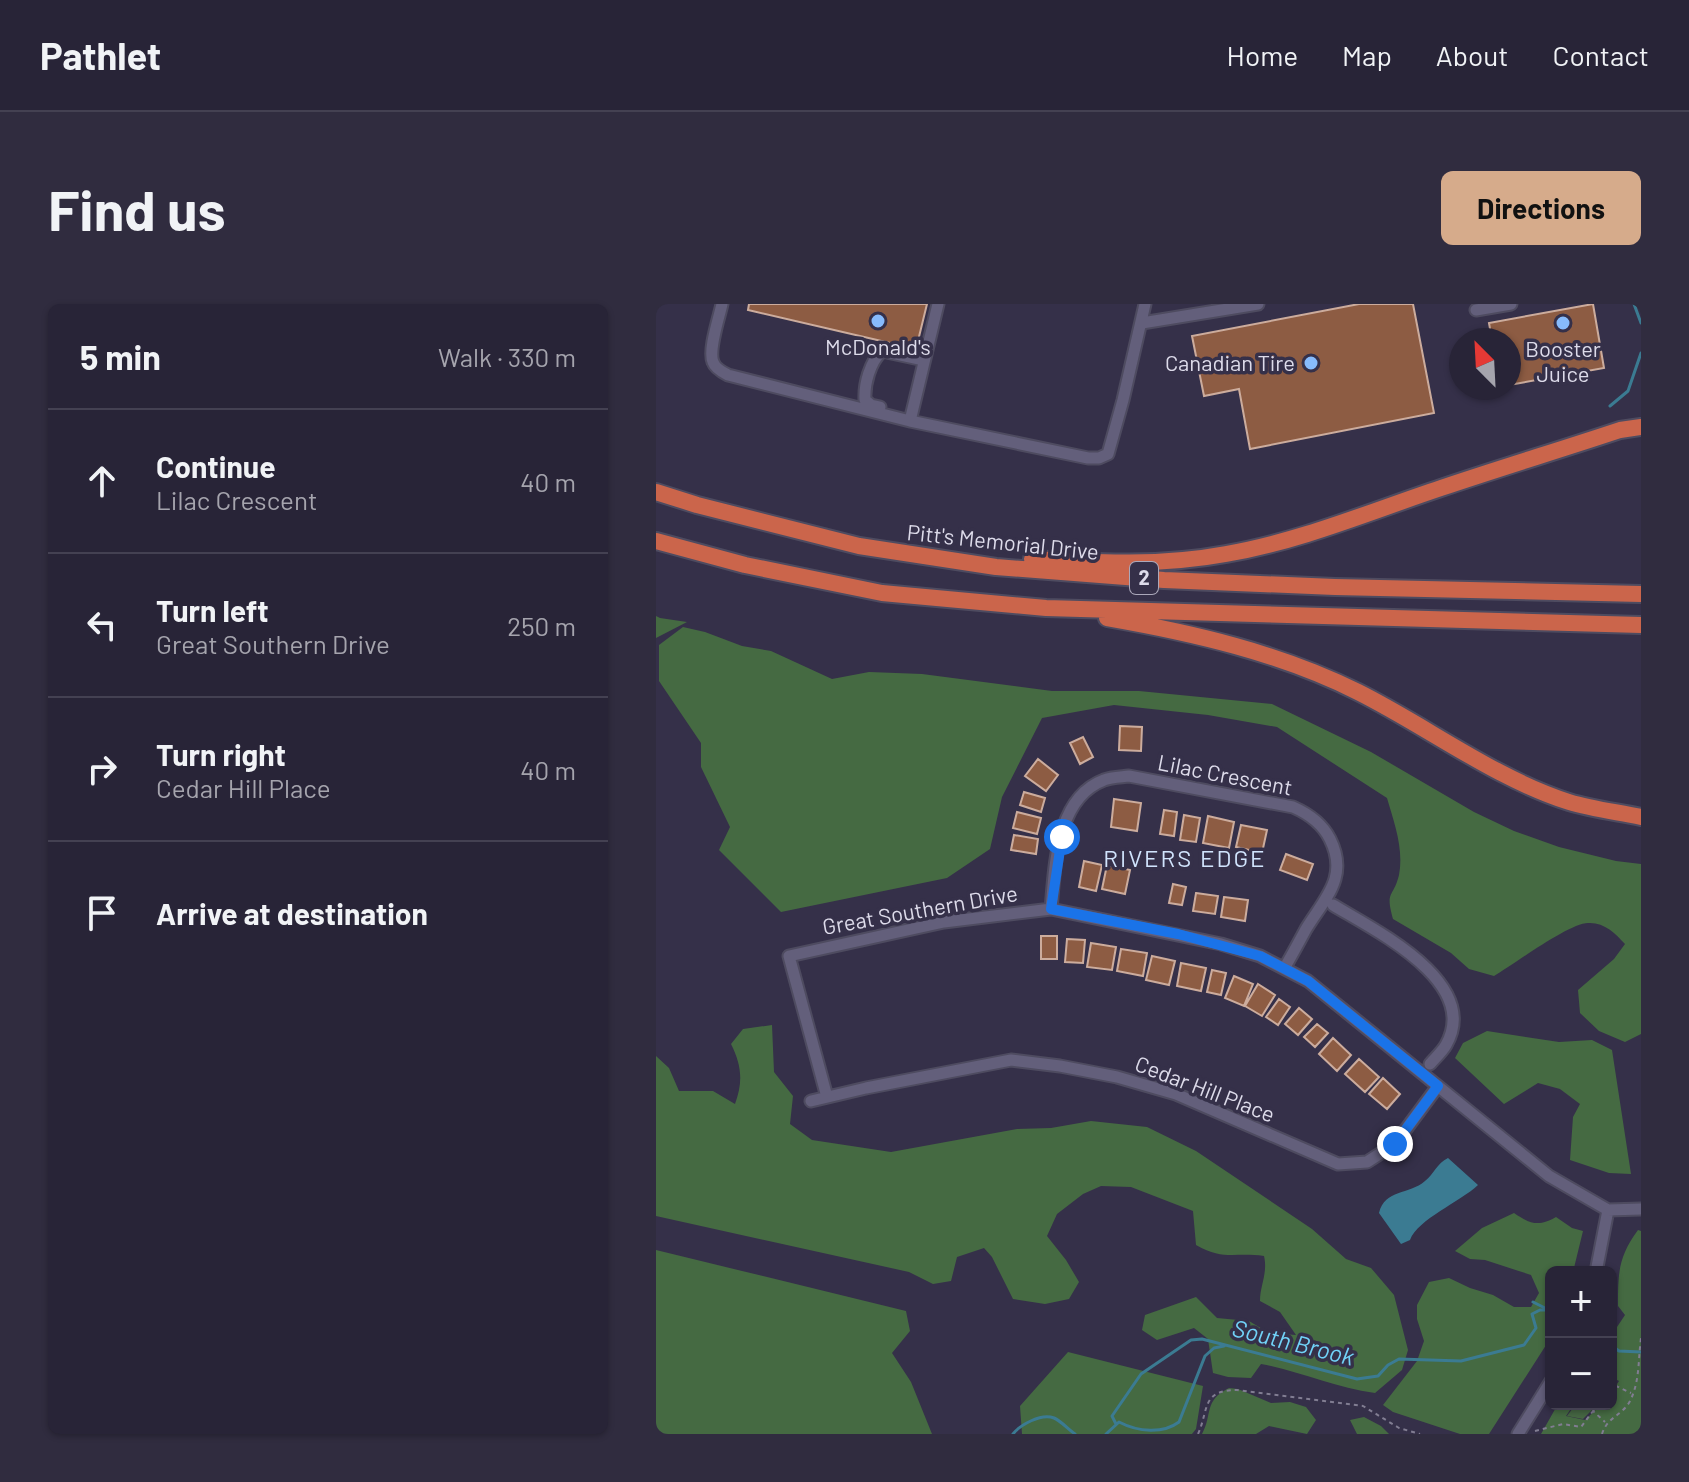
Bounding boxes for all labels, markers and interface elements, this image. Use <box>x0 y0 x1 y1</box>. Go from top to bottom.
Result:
text: Pathlet <box>40 32 161 78</box>
text: Home <box>1227 38 1298 72</box>
text: Map <box>1342 38 1392 72</box>
text: About <box>1436 38 1508 72</box>
text: Contact <box>1552 38 1649 72</box>
button: Directions <box>1441 171 1641 245</box>
text: Find us <box>48 175 226 242</box>
marker: McDonald's <box>869 312 887 330</box>
marker: Booster Juice <box>1554 314 1572 332</box>
north arrow <box>1449 328 1521 400</box>
place label: McDonald's <box>825 333 931 359</box>
place label: Booster Juice <box>1525 335 1601 386</box>
text: 5 min <box>80 336 161 377</box>
text: Walk · 330 m <box>438 341 576 372</box>
place label: Canadian Tire <box>1165 349 1295 375</box>
marker: Canadian Tire <box>1302 354 1320 372</box>
text: Continue <box>156 448 276 484</box>
icon: ahead <box>80 459 124 503</box>
text: 40 m <box>520 466 576 497</box>
text: Lilac Crescent <box>156 484 317 515</box>
street label: Pitt's Memorial Drive <box>906 518 1100 564</box>
road number: 2 <box>1130 562 1158 594</box>
text: Turn left <box>156 592 269 628</box>
icon: left <box>80 603 124 647</box>
text: 250 m <box>507 610 576 641</box>
text: Great Southern Drive <box>156 628 390 659</box>
text: Turn right <box>156 736 286 772</box>
icon: right <box>80 747 124 791</box>
street label: Lilac Crescent <box>1156 748 1295 800</box>
text: 40 m <box>520 754 576 785</box>
text: Cedar Hill Place <box>156 772 331 803</box>
route start <box>1044 819 1080 855</box>
district label: RIVERS EDGE <box>1103 843 1267 872</box>
street label: Great Southern Drive <box>820 879 1020 939</box>
icon: arrive <box>80 891 124 935</box>
text: Arrive at destination <box>156 895 428 931</box>
street label: Cedar Hill Place <box>1132 1049 1279 1127</box>
route end <box>1377 1126 1413 1162</box>
map controls <box>1545 1266 1617 1410</box>
button: + <box>1545 1266 1617 1338</box>
water label: South Brook <box>1229 1312 1358 1371</box>
button: − <box>1545 1338 1617 1410</box>

